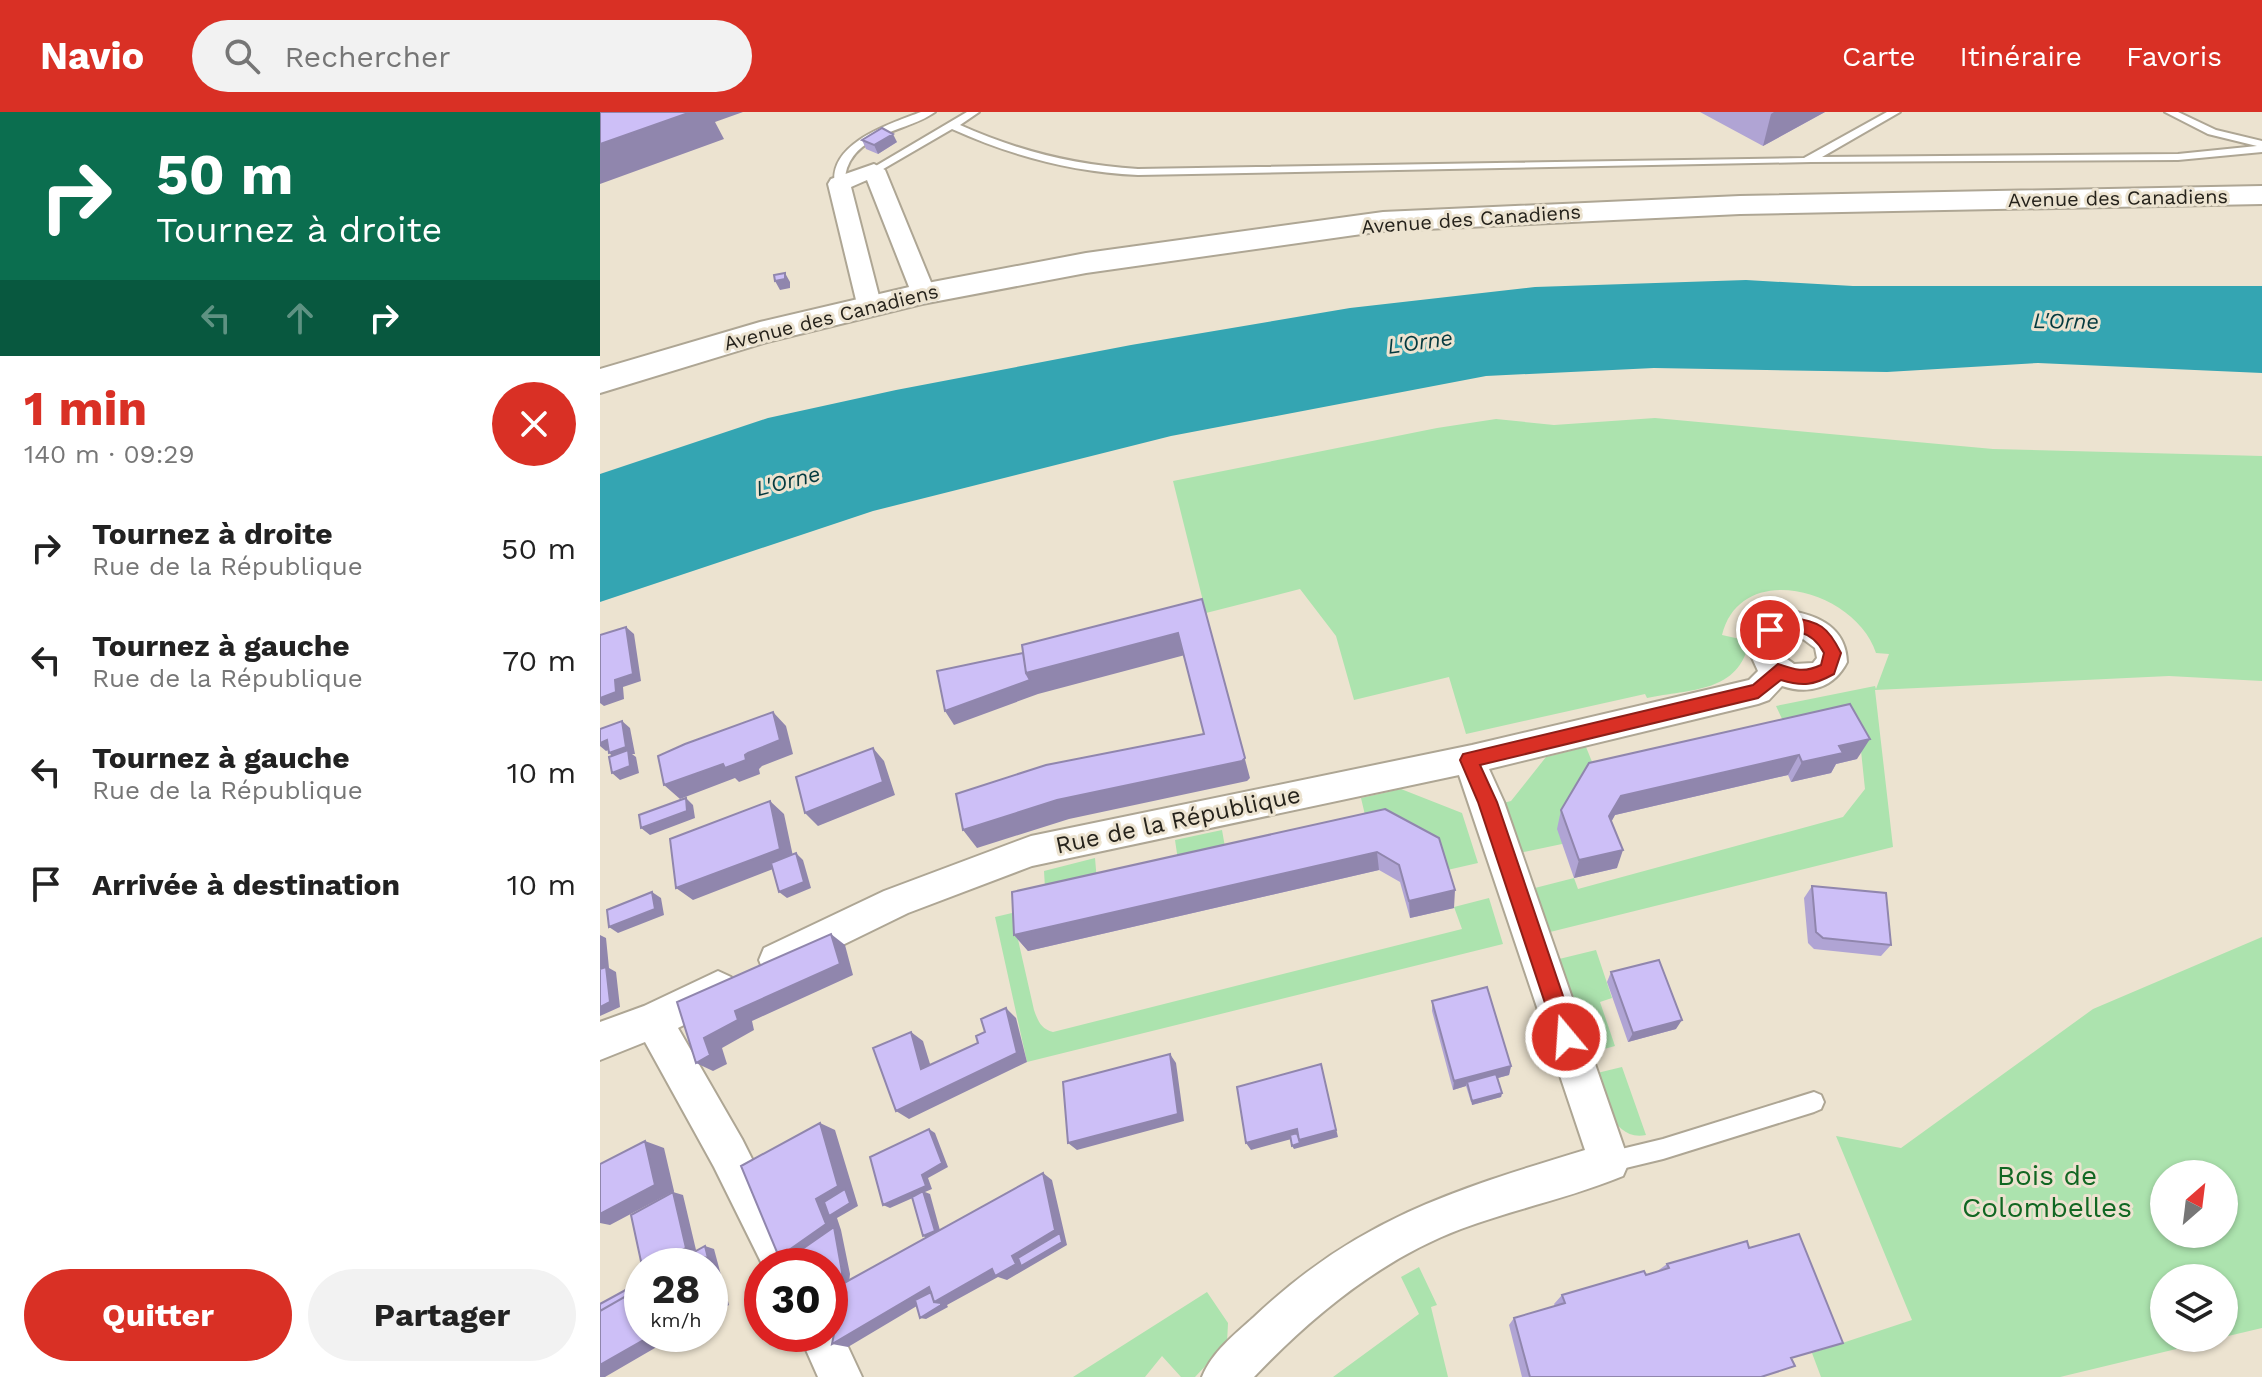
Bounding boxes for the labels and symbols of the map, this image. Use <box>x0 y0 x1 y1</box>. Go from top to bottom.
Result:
street label: Avenue des Canadiens <box>2008 184 2228 212</box>
street label: Avenue des Canadiens <box>1360 199 1582 239</box>
street label: Avenue des Canadiens <box>721 279 941 355</box>
water label: L'Orne <box>2033 308 2099 334</box>
water label: L'Orne <box>1386 325 1454 359</box>
water label: L'Orne <box>753 461 823 501</box>
pin <box>1736 596 1804 664</box>
street label: Rue de la République <box>1053 780 1303 860</box>
position arrow <box>1524 995 1608 1079</box>
park label: Bois de Colombelles <box>1962 1159 2132 1224</box>
north arrow <box>2150 1160 2238 1248</box>
speed limit sign: 30 <box>744 1248 848 1352</box>

